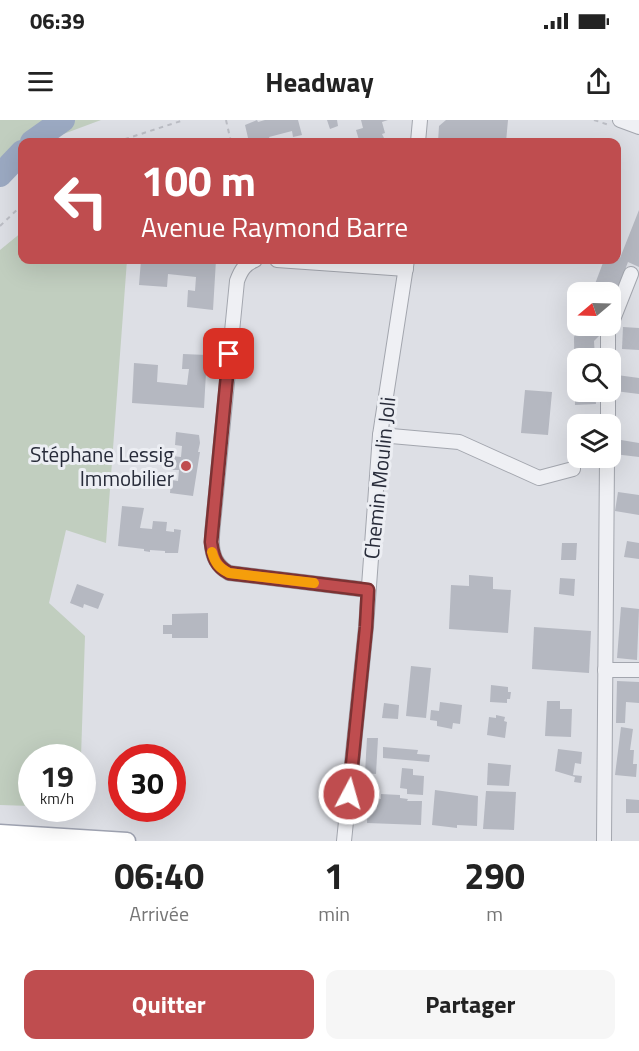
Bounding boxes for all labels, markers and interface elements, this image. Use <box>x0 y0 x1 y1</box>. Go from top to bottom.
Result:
text: 06:39 <box>30 4 85 38</box>
text: Headway <box>265 61 374 102</box>
icon: menu <box>24 65 57 98</box>
icon: share <box>582 65 615 98</box>
text: 100 m <box>141 148 256 212</box>
icon: left <box>42 162 120 240</box>
text: Avenue Raymond Barre <box>141 206 408 247</box>
north arrow <box>567 282 621 336</box>
map controls <box>567 282 621 468</box>
pin <box>203 328 254 379</box>
icon: arrive <box>212 337 245 370</box>
button: search <box>567 348 621 402</box>
street label: Chemin Moulin Joli <box>355 395 403 561</box>
button: layers <box>567 414 621 468</box>
place label: Stéphane Lessig Immobilier <box>30 438 174 494</box>
marker: Stéphane Lessig Immobilier <box>179 459 193 473</box>
speed limit sign: 30 <box>108 744 186 822</box>
text: 19 <box>40 753 74 799</box>
position arrow <box>317 762 381 826</box>
text: km/h <box>40 787 74 810</box>
text: 06:40 <box>114 848 204 903</box>
text: 1 <box>324 848 344 903</box>
text: 290 <box>464 848 525 903</box>
text: Arrivée <box>129 898 189 929</box>
text: min <box>318 898 350 929</box>
text: m <box>486 898 503 929</box>
button: Quitter <box>24 970 314 1039</box>
button: Partager <box>326 970 615 1039</box>

